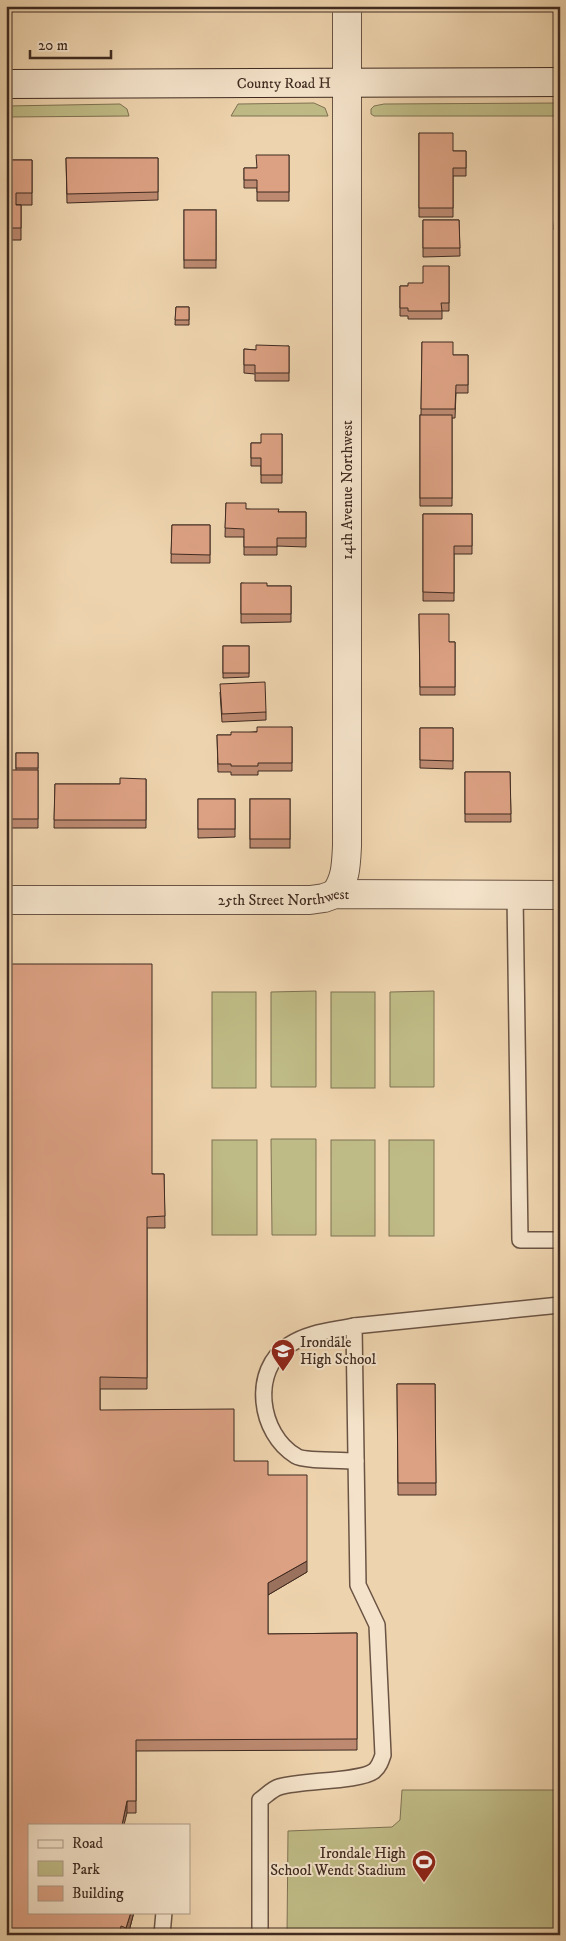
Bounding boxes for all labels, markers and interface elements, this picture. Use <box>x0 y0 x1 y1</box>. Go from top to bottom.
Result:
scale bar <box>30 28 111 60</box>
text: 20 m <box>38 36 68 55</box>
street label: County Road H <box>237 74 331 93</box>
street label: 14th Avenue Northwest <box>338 420 357 560</box>
street label: 25th Street Northwest <box>218 885 350 910</box>
place label: Irondale High School <box>300 1333 377 1369</box>
school or university icon: Irondale High School <box>270 1338 296 1372</box>
legend <box>28 1824 190 1914</box>
text: Road <box>72 1834 104 1853</box>
place label: Irondale High School Wendt Stadium <box>270 1844 406 1880</box>
sports icon: Irondale High School Wendt Stadium <box>411 1849 437 1883</box>
text: Park <box>72 1860 101 1879</box>
text: Building <box>72 1884 124 1903</box>

